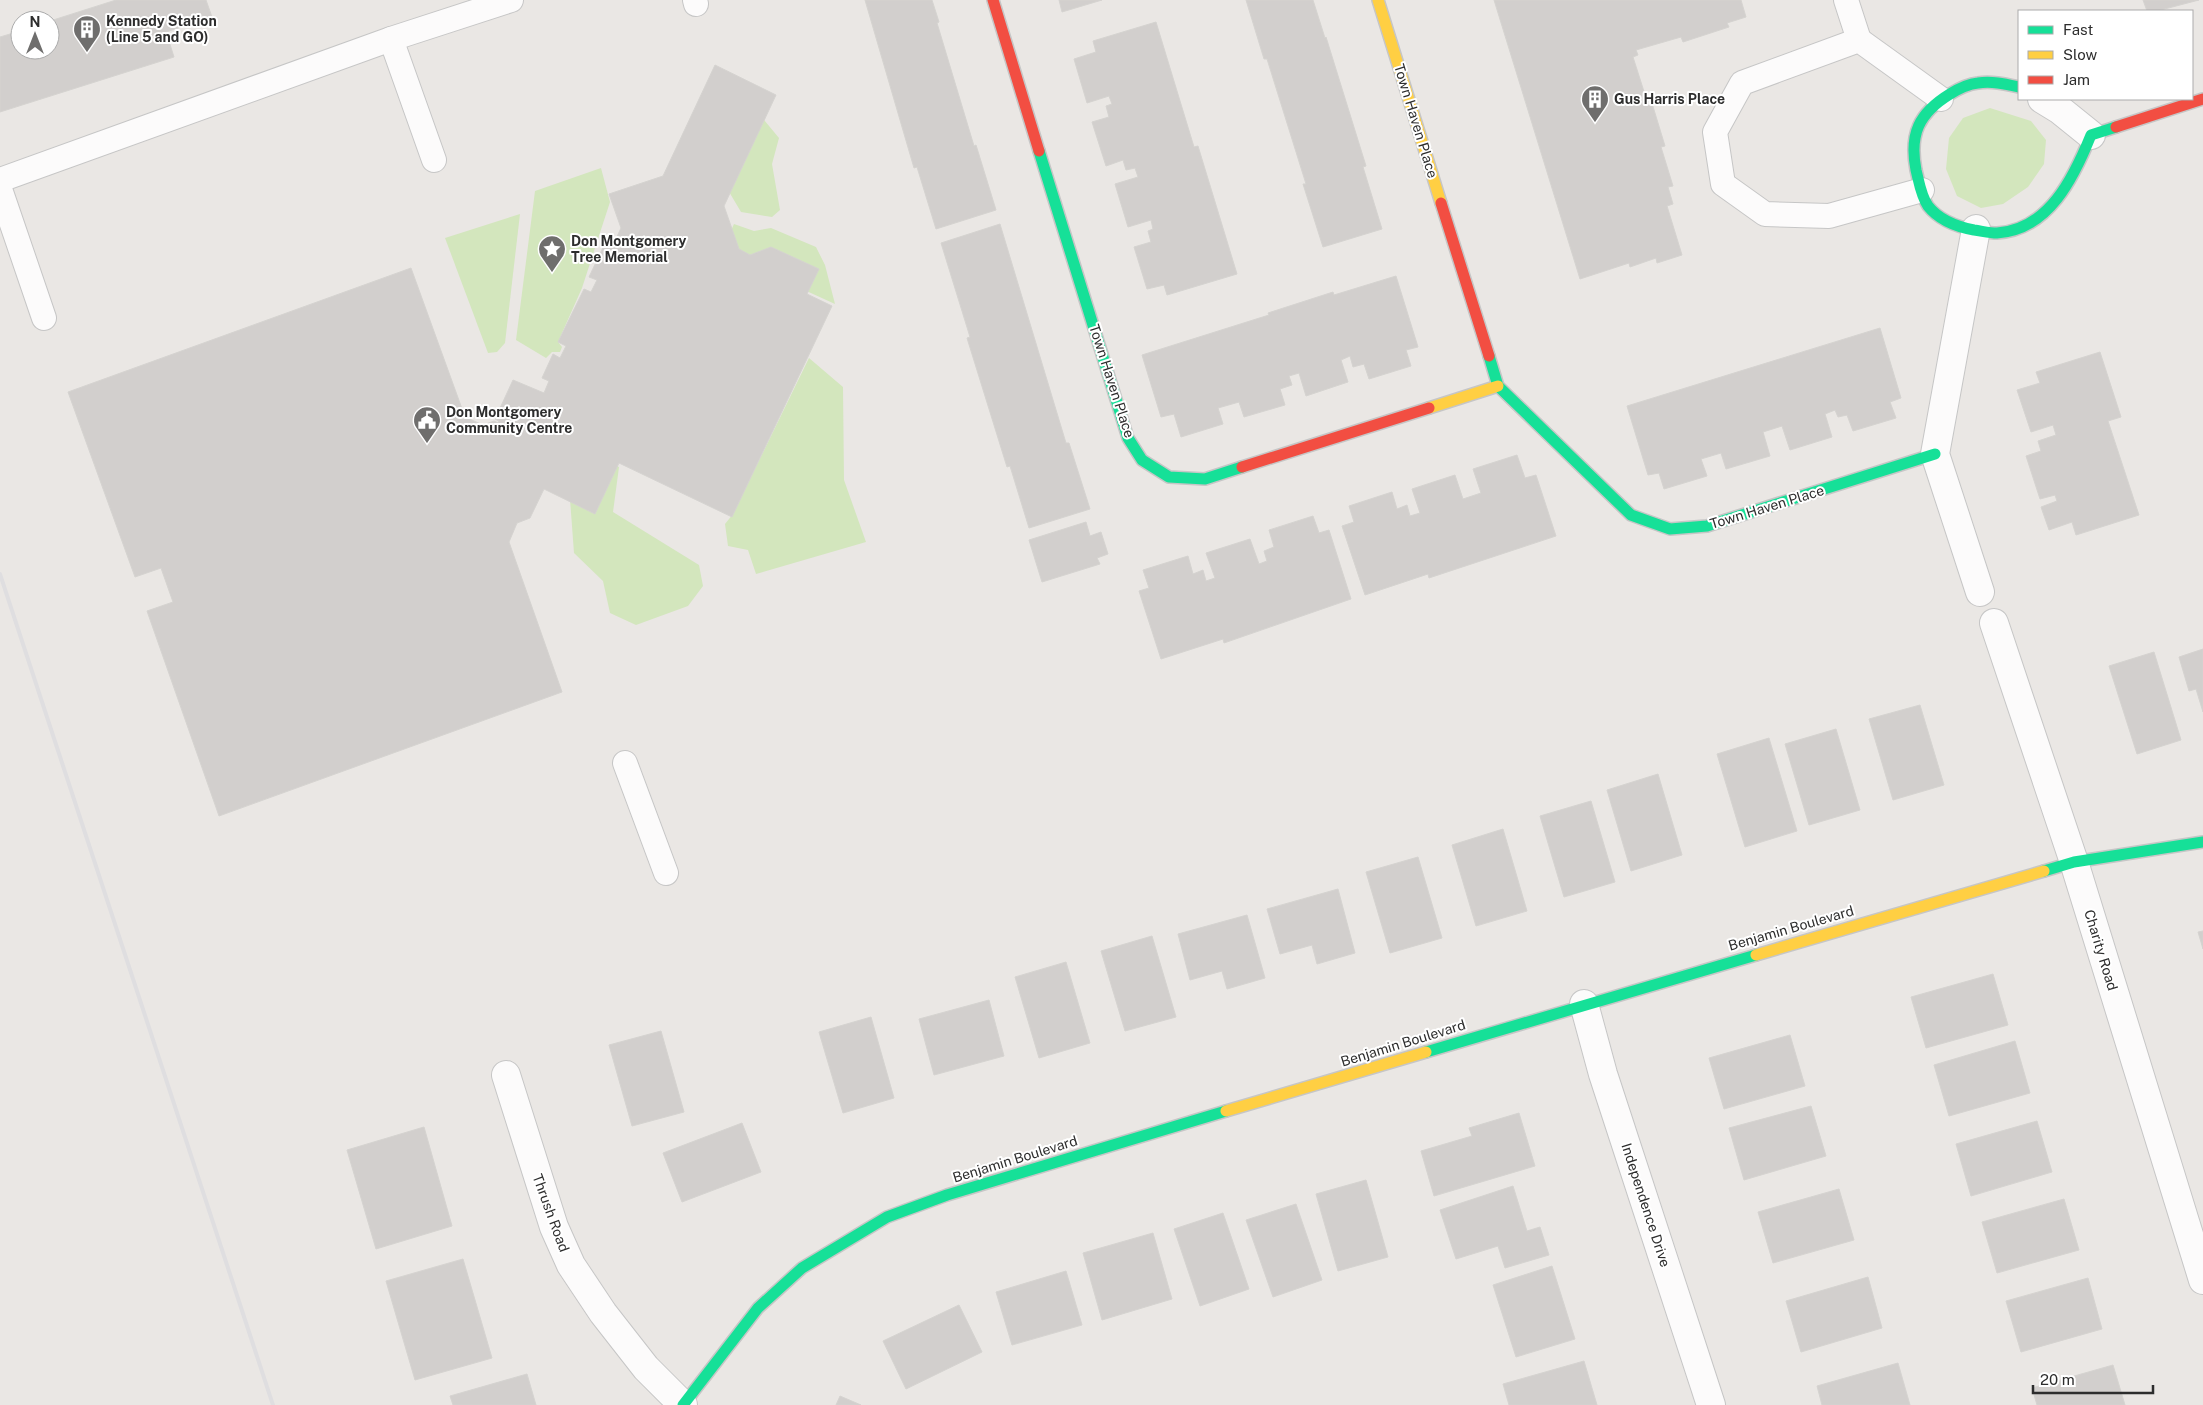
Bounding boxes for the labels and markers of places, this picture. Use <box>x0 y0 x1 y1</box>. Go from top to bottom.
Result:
place label: Kennedy Station (Line 5 and GO) <box>106 13 217 45</box>
building icon: Kennedy Station (Line 5 and GO) <box>72 14 102 53</box>
building icon: Gus Harris Place <box>1580 84 1610 123</box>
place label: Gus Harris Place <box>1614 91 1725 107</box>
place label: Don Montgomery Tree Memorial <box>571 233 687 265</box>
place icon: Don Montgomery Tree Memorial <box>537 234 567 273</box>
place label: Don Montgomery Community Centre <box>446 404 572 436</box>
public building icon: Don Montgomery Community Centre <box>412 405 442 444</box>

